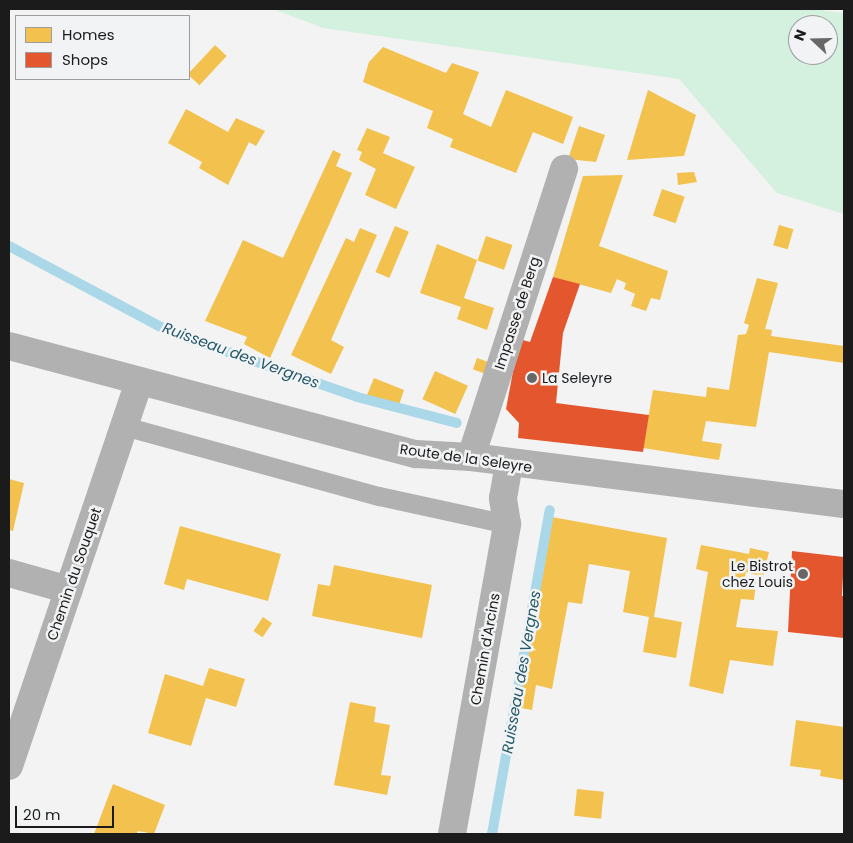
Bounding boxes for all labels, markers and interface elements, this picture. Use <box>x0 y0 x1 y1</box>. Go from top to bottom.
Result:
legend <box>15 15 190 80</box>
north arrow <box>788 15 838 65</box>
text: Homes <box>62 24 115 45</box>
text: N <box>789 26 811 43</box>
text: Shops <box>62 49 108 70</box>
street label: Impasse de Berg <box>491 254 543 372</box>
water label: Ruisseau des Vergnes <box>160 318 322 392</box>
place label: La Seleyre <box>542 370 612 386</box>
marker: La Seleyre <box>526 372 538 384</box>
street label: Route de la Seleyre <box>399 440 533 476</box>
street label: Chemin du Souquet <box>43 505 105 643</box>
place label: Le Bistrot chez Louis <box>722 558 793 590</box>
marker: Le Bistrot chez Louis <box>797 568 809 580</box>
water label: Ruisseau des Vergnes <box>498 589 544 755</box>
street label: Chemin d'Arcins <box>467 592 503 706</box>
scale bar <box>18 796 116 828</box>
text: 20 m <box>23 804 61 825</box>

